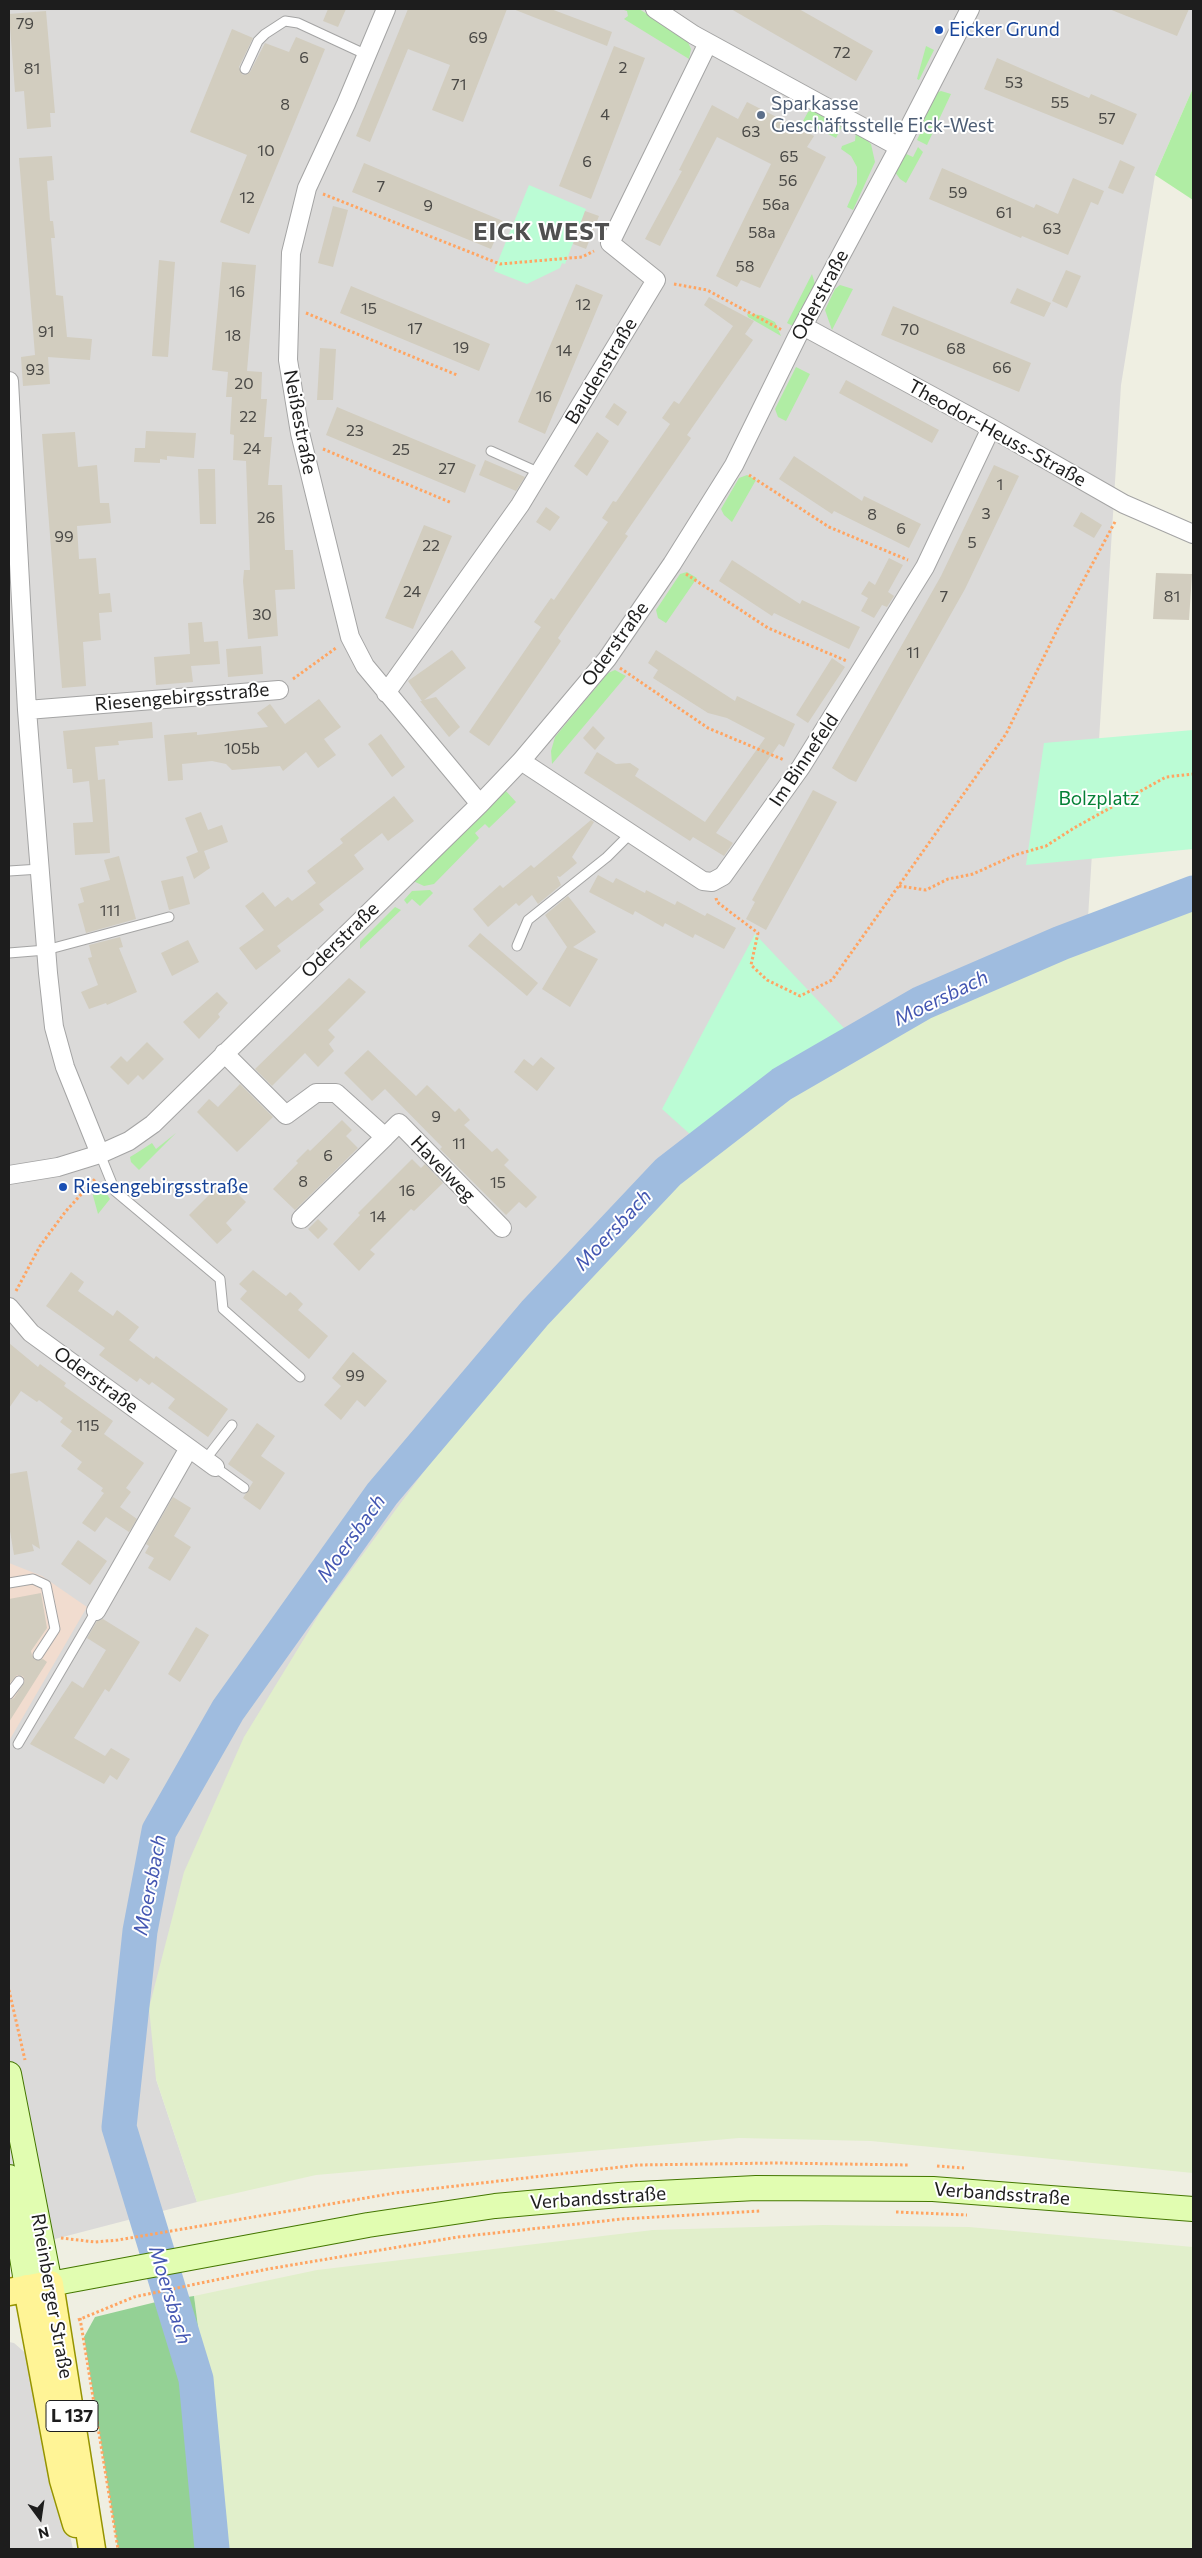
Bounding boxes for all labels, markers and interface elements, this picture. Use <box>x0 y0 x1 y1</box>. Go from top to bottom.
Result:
house number: 79 <box>16 14 34 34</box>
place label: Eicker Grund <box>949 19 1060 41</box>
marker: Eicker Grund <box>933 24 945 36</box>
house number: 69 <box>468 28 488 48</box>
house number: 72 <box>833 43 851 63</box>
house number: 6 <box>299 48 309 68</box>
house number: 2 <box>619 58 627 78</box>
house number: 81 <box>24 59 40 79</box>
house number: 53 <box>1005 73 1023 93</box>
house number: 71 <box>451 75 467 95</box>
place label: Sparkasse Geschäftsstelle Eick-West <box>771 93 994 137</box>
house number: 55 <box>1051 93 1069 113</box>
house number: 8 <box>280 95 290 115</box>
house number: 4 <box>600 105 610 125</box>
marker: Sparkasse Geschäftsstelle Eick-West <box>755 109 767 121</box>
house number: 57 <box>1098 109 1116 129</box>
house number: 63 <box>742 122 760 142</box>
house number: 10 <box>257 141 275 161</box>
house number: 65 <box>780 147 798 167</box>
house number: 6 <box>582 152 592 172</box>
house number: 56 <box>779 171 797 191</box>
house number: 7 <box>377 177 385 197</box>
house number: 59 <box>949 183 967 203</box>
house number: 12 <box>239 188 255 208</box>
house number: 56a <box>762 195 790 215</box>
house number: 9 <box>423 196 433 216</box>
house number: 61 <box>996 203 1012 223</box>
district label: EICK WEST <box>472 218 612 246</box>
house number: 63 <box>1043 219 1061 239</box>
house number: 58a <box>748 223 776 243</box>
street label: Oderstraße <box>787 246 853 344</box>
house number: 58 <box>736 257 754 277</box>
house number: 16 <box>229 282 245 302</box>
house number: 12 <box>575 295 591 315</box>
house number: 15 <box>361 299 377 319</box>
street label: Baudenstraße <box>560 314 642 428</box>
house number: 17 <box>407 319 423 339</box>
house number: 70 <box>901 320 919 340</box>
house number: 91 <box>38 322 54 342</box>
house number: 18 <box>225 326 241 346</box>
house number: 19 <box>453 338 469 358</box>
house number: 68 <box>946 339 966 359</box>
house number: 14 <box>556 341 572 361</box>
house number: 66 <box>992 358 1012 378</box>
house number: 93 <box>26 360 44 380</box>
street label: Neißestraße <box>279 368 321 476</box>
house number: 20 <box>234 374 254 394</box>
street label: Theodor-Heuss-Straße <box>904 375 1090 491</box>
house number: 16 <box>536 387 552 407</box>
house number: 22 <box>239 407 257 427</box>
house number: 23 <box>346 421 364 441</box>
house number: 24 <box>243 439 261 459</box>
house number: 25 <box>392 440 410 460</box>
house number: 27 <box>438 459 456 479</box>
house number: 1 <box>997 475 1003 495</box>
house number: 3 <box>981 504 991 524</box>
house number: 8 <box>867 505 877 525</box>
house number: 26 <box>257 508 275 528</box>
house number: 6 <box>896 519 906 539</box>
house number: 99 <box>54 527 74 547</box>
house number: 5 <box>967 533 977 553</box>
house number: 22 <box>422 536 440 556</box>
house number: 24 <box>403 582 421 602</box>
house number: 7 <box>940 587 948 607</box>
house number: 81 <box>1164 587 1180 607</box>
street label: Oderstraße <box>577 597 653 691</box>
house number: 30 <box>252 605 272 625</box>
house number: 11 <box>906 643 920 663</box>
street label: Riesengebirgsstraße <box>94 678 270 716</box>
street label: Im Binnefeld <box>765 709 843 811</box>
house number: 105b <box>224 739 260 759</box>
park label: Bolzplatz <box>1058 788 1140 810</box>
street label: Oderstraße <box>296 897 384 983</box>
house number: 111 <box>100 901 120 921</box>
water label: Moersbach <box>890 965 992 1031</box>
house number: 9 <box>431 1107 441 1127</box>
street label: Havelweg <box>406 1131 480 1207</box>
house number: 11 <box>452 1134 466 1154</box>
house number: 6 <box>323 1146 333 1166</box>
house number: 8 <box>298 1172 308 1192</box>
house number: 15 <box>490 1173 506 1193</box>
place label: Riesengebirgsstraße <box>73 1176 248 1198</box>
marker: Riesengebirgsstraße <box>57 1181 69 1193</box>
house number: 16 <box>399 1181 415 1201</box>
water label: Moersbach <box>569 1185 657 1275</box>
house number: 14 <box>370 1207 386 1227</box>
street label: Oderstraße <box>49 1342 143 1418</box>
house number: 99 <box>345 1366 365 1386</box>
house number: 115 <box>77 1416 99 1436</box>
water label: Moersbach <box>311 1490 391 1586</box>
water label: Moersbach <box>128 1833 172 1937</box>
street label: Verbandsstraße <box>933 2178 1071 2210</box>
street label: Verbandsstraße <box>529 2182 667 2214</box>
street label: Rheinberger Straße <box>26 2212 78 2380</box>
water label: Moersbach <box>144 2243 196 2347</box>
road number: L 137 <box>46 2400 98 2432</box>
north arrow <box>15 2493 65 2543</box>
text: N <box>37 2524 51 2543</box>

